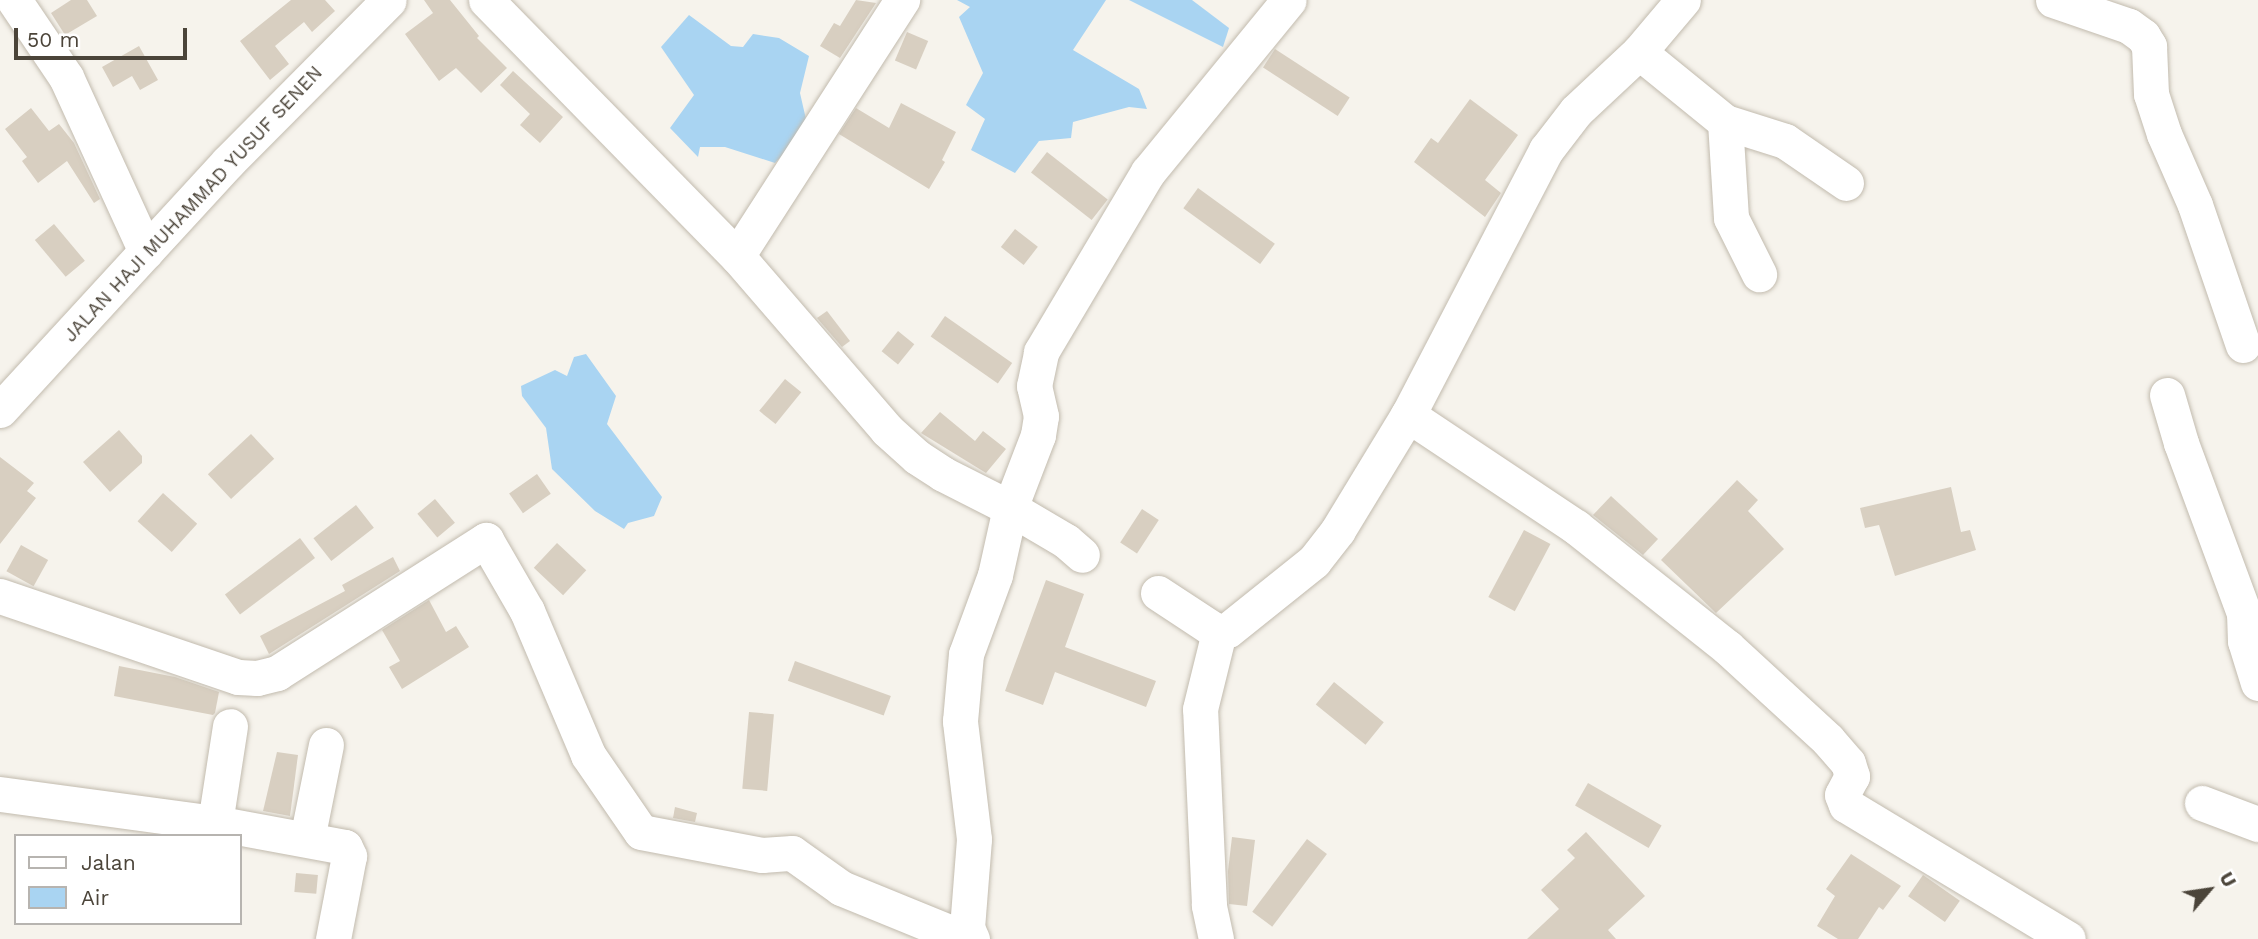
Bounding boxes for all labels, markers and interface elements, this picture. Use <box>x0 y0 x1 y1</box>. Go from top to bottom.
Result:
scale bar <box>18 14 191 58</box>
text: 50 m <box>27 27 79 52</box>
street label: JALAN HAJI MUHAMMAD YUSUF SENEN <box>58 61 328 347</box>
legend <box>14 834 242 925</box>
text: Jalan <box>81 850 136 875</box>
north arrow <box>2174 855 2244 925</box>
text: U <box>2214 868 2241 891</box>
text: Air <box>81 885 109 910</box>

